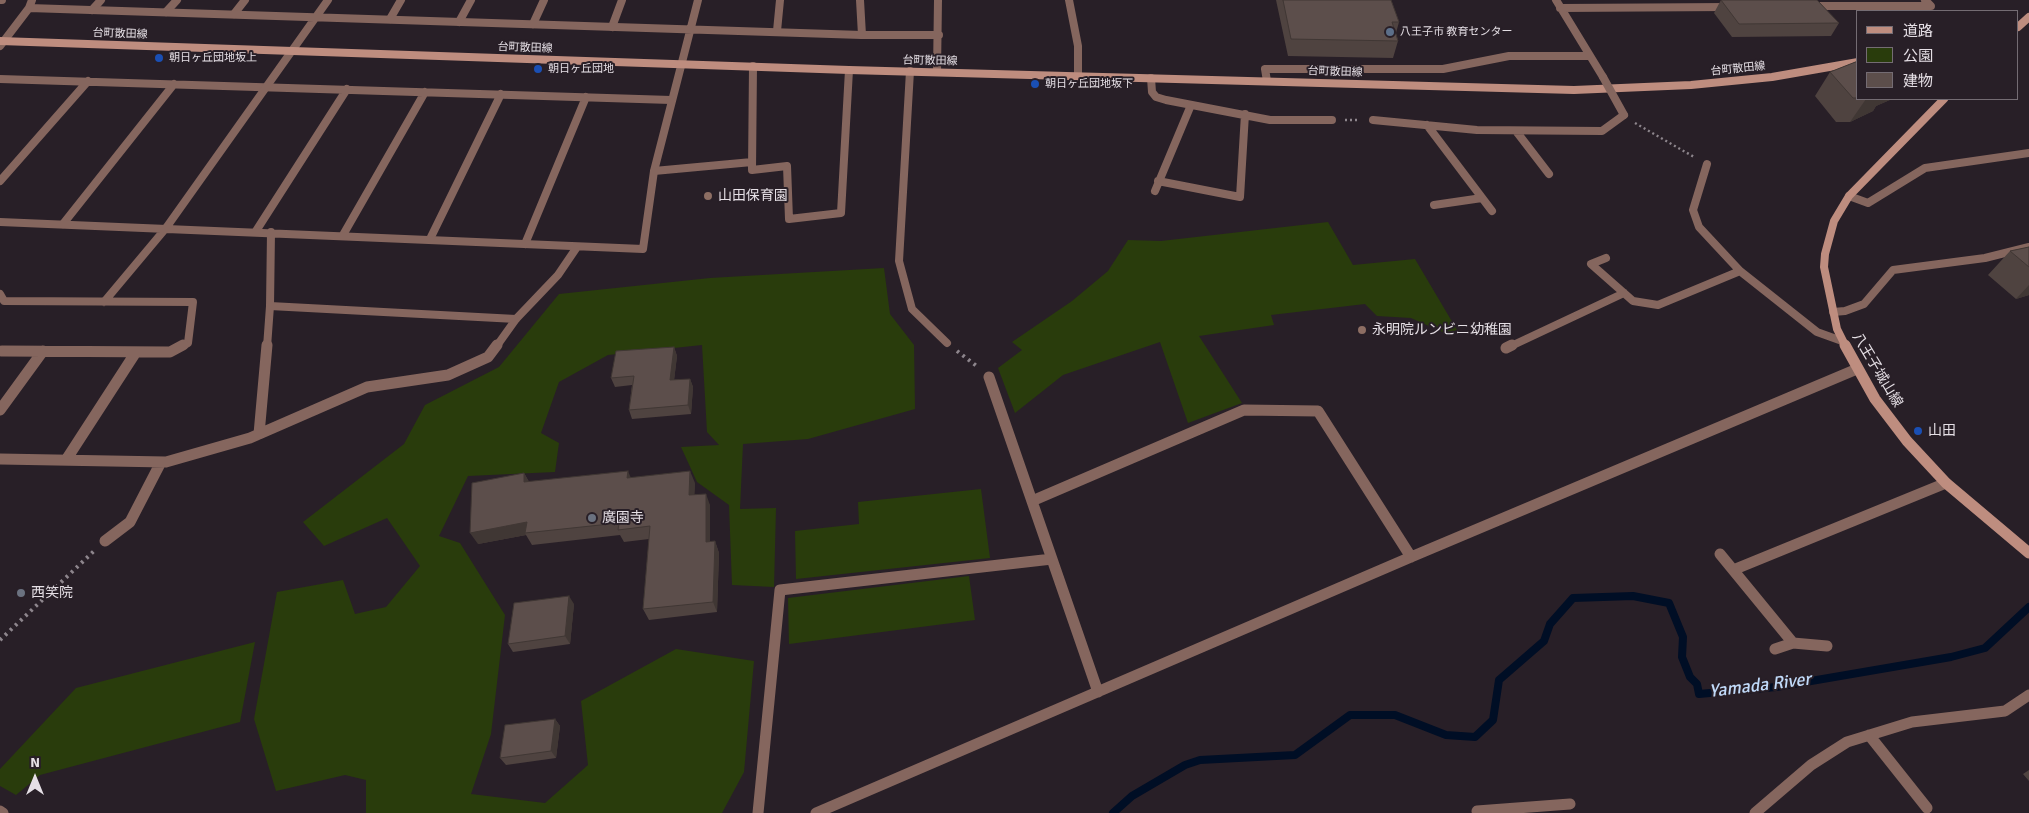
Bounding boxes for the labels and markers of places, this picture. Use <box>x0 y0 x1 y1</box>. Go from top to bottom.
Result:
place label: 八王子市 教育センター <box>1400 25 1512 39</box>
marker: 八王子市 教育センター <box>1384 26 1396 38</box>
place label: 朝日ヶ丘団地坂上 <box>169 51 257 65</box>
marker: 朝日ヶ丘団地坂上 <box>153 52 165 64</box>
place label: 朝日ヶ丘団地 <box>548 62 614 76</box>
marker: 朝日ヶ丘団地 <box>532 63 544 75</box>
place label: 朝日ヶ丘団地坂下 <box>1045 77 1133 91</box>
marker: 朝日ヶ丘団地坂下 <box>1029 78 1041 90</box>
place label: 山田保育園 <box>718 188 788 204</box>
marker: 山田保育園 <box>702 190 714 202</box>
place label: 永明院ルンビニ幼稚園 <box>1372 322 1512 338</box>
marker: 永明院ルンビニ幼稚園 <box>1356 324 1368 336</box>
place label: 山田 <box>1928 423 1956 439</box>
marker: 山田 <box>1912 425 1924 437</box>
place label: 廣園寺 <box>602 510 644 526</box>
marker: 廣園寺 <box>586 512 598 524</box>
place label: 西笑院 <box>31 585 73 601</box>
marker: 西笑院 <box>15 587 27 599</box>

